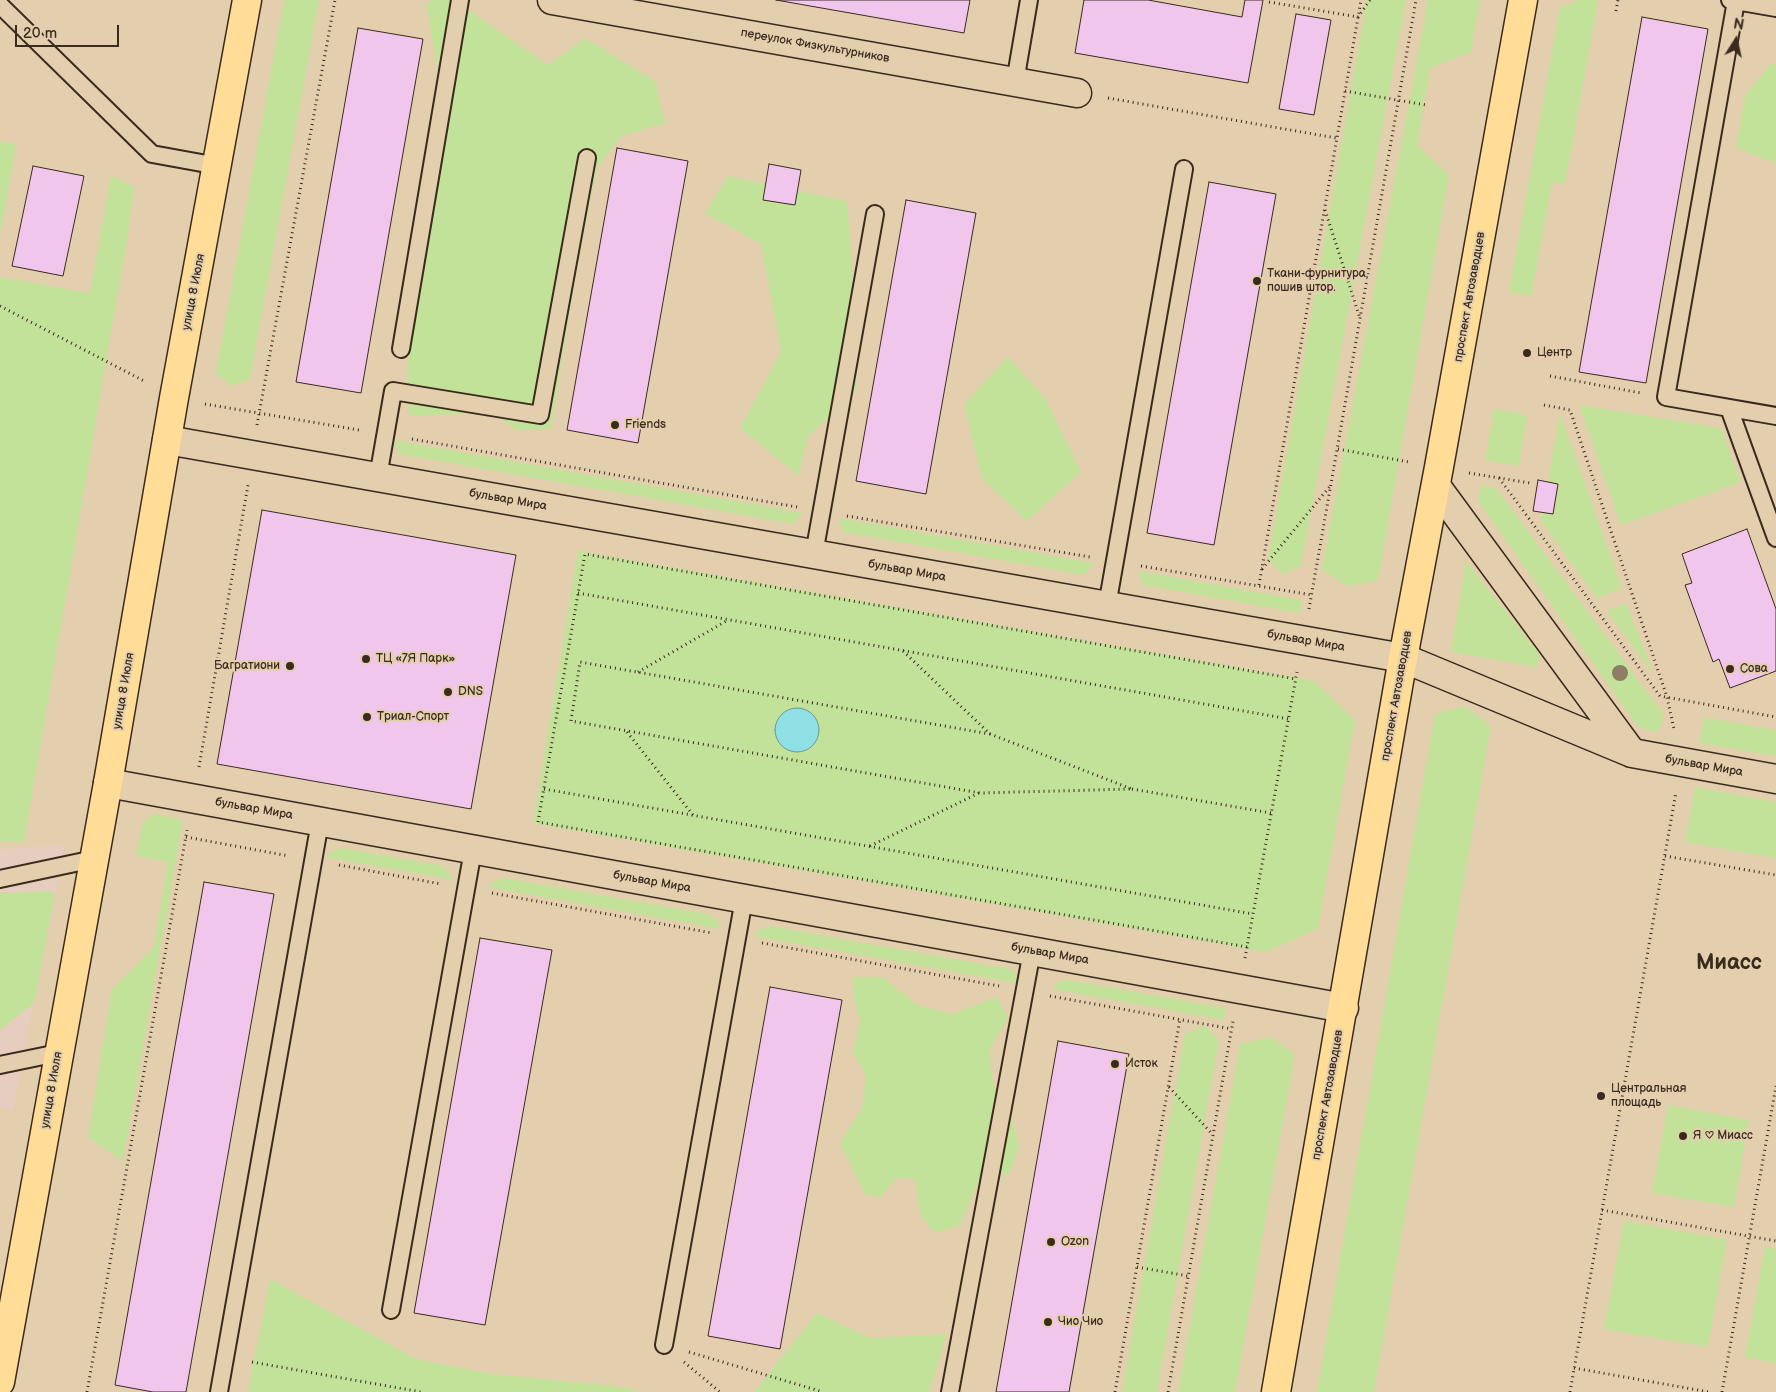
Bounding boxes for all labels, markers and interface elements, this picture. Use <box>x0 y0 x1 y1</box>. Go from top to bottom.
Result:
scale bar <box>18 15 121 47</box>
north arrow <box>1711 15 1761 65</box>
text: N <box>1732 15 1745 34</box>
text: 20 m <box>23 24 57 43</box>
street label: переулок Физкультурников <box>740 26 890 66</box>
street label: проспект Автозаводцев <box>1451 231 1489 363</box>
street label: улица 8 Июля <box>180 252 208 332</box>
place label: Ткани-фурнитура, пошив штор. <box>1267 267 1368 295</box>
marker: Ткани-фурнитура, пошив штор. <box>1251 275 1263 287</box>
place label: Центр <box>1537 346 1572 360</box>
marker: Центр <box>1521 347 1533 359</box>
place label: Friends <box>625 418 666 432</box>
marker: Friends <box>609 419 621 431</box>
street label: бульвар Мира <box>468 486 548 514</box>
street label: бульвар Мира <box>867 557 947 585</box>
street label: бульвар Мира <box>1266 627 1346 655</box>
street label: проспект Автозаводцев <box>1378 630 1416 762</box>
street label: улица 8 Июля <box>110 651 138 731</box>
place label: ТЦ «7Я Парк» <box>376 652 455 666</box>
marker: ТЦ «7Я Парк» <box>360 653 372 665</box>
place label: Багратиони <box>214 659 280 673</box>
marker: Багратиони <box>284 660 296 672</box>
place label: Сова <box>1740 662 1768 676</box>
marker: Сова <box>1724 663 1736 675</box>
place label: DNS <box>458 685 483 699</box>
marker: DNS <box>442 686 454 698</box>
place label: Триал-Спорт <box>377 710 449 724</box>
marker: Триал-Спорт <box>361 711 373 723</box>
street label: бульвар Мира <box>1664 752 1744 780</box>
street label: бульвар Мира <box>214 795 294 823</box>
street label: бульвар Мира <box>612 868 692 896</box>
street label: бульвар Мира <box>1010 940 1090 968</box>
district label: Миасс <box>1696 950 1762 976</box>
street label: проспект Автозаводцев <box>1309 1029 1347 1161</box>
street label: улица 8 Июля <box>38 1050 66 1130</box>
place label: Исток <box>1125 1057 1158 1071</box>
marker: Исток <box>1109 1058 1121 1070</box>
place label: Центральная площадь <box>1611 1082 1686 1110</box>
marker: Центральная площадь <box>1595 1090 1607 1102</box>
place label: Я ♥ Миасс <box>1693 1129 1753 1143</box>
marker: Я ♥ Миасс <box>1677 1130 1689 1142</box>
place label: Ozon <box>1061 1235 1089 1249</box>
marker: Ozon <box>1045 1236 1057 1248</box>
place label: Чио Чио <box>1058 1315 1103 1329</box>
marker: Чио Чио <box>1042 1316 1054 1328</box>

